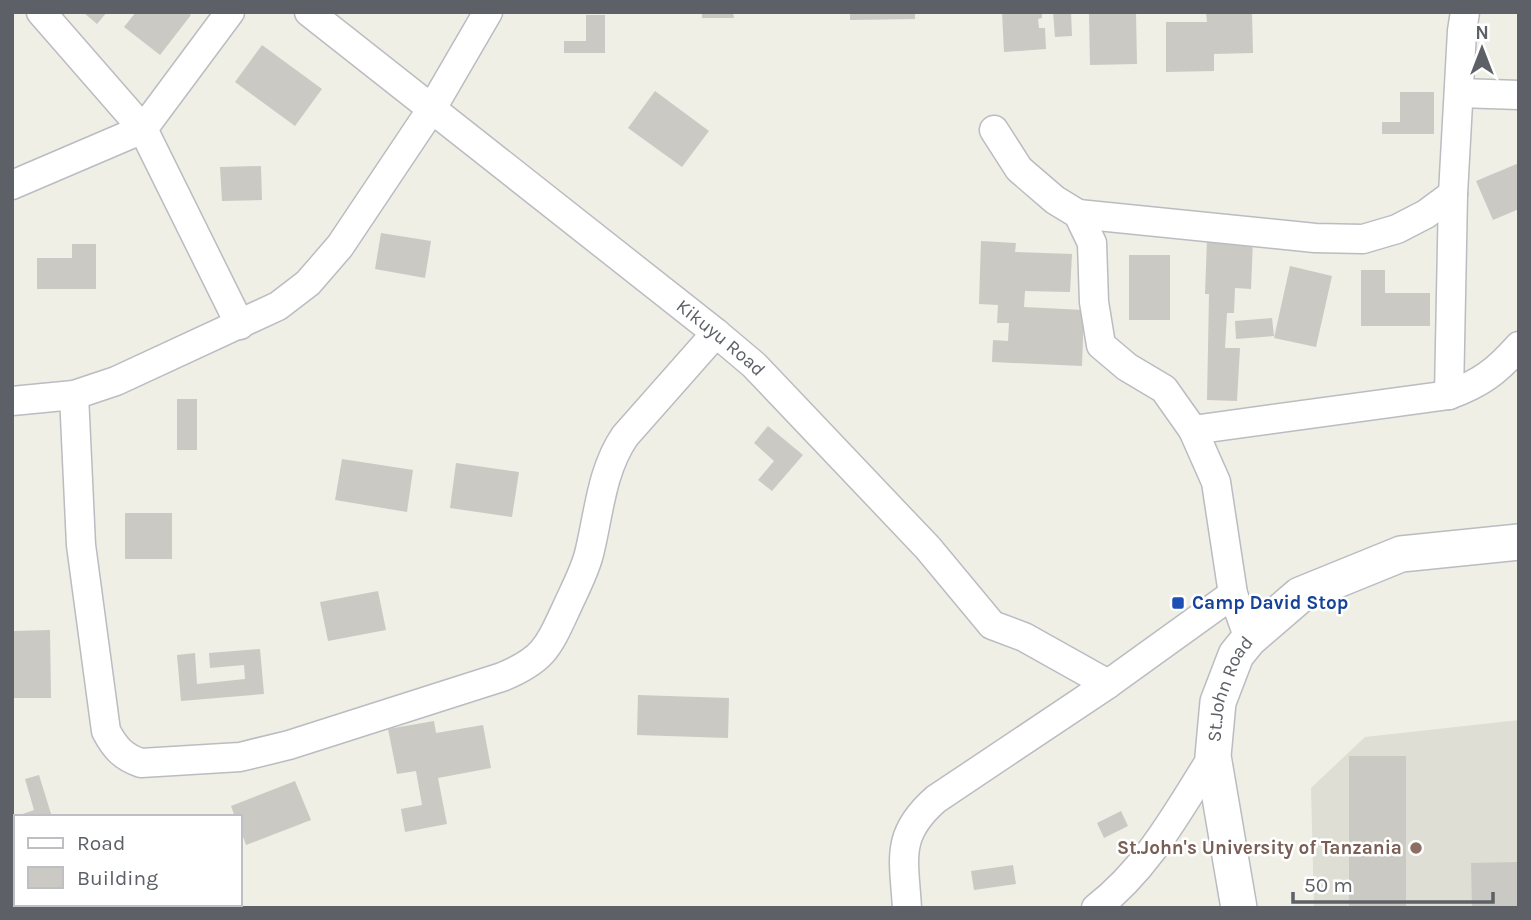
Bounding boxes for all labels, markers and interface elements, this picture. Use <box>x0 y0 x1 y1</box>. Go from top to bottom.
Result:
north arrow <box>1447 14 1517 84</box>
text: N <box>1475 22 1489 44</box>
street label: Kikuyu Road <box>672 295 770 381</box>
place label: Camp David Stop <box>1192 592 1348 614</box>
marker: Camp David Stop <box>1170 595 1186 611</box>
street label: St.John Road <box>1203 632 1258 743</box>
legend <box>14 815 242 906</box>
text: Road <box>77 831 125 855</box>
place label: St.John's University of Tanzania <box>1117 837 1402 859</box>
marker: St.John's University of Tanzania <box>1408 840 1424 856</box>
scale bar <box>1293 860 1492 904</box>
text: Building <box>77 866 158 890</box>
text: 50 m <box>1304 873 1353 897</box>

